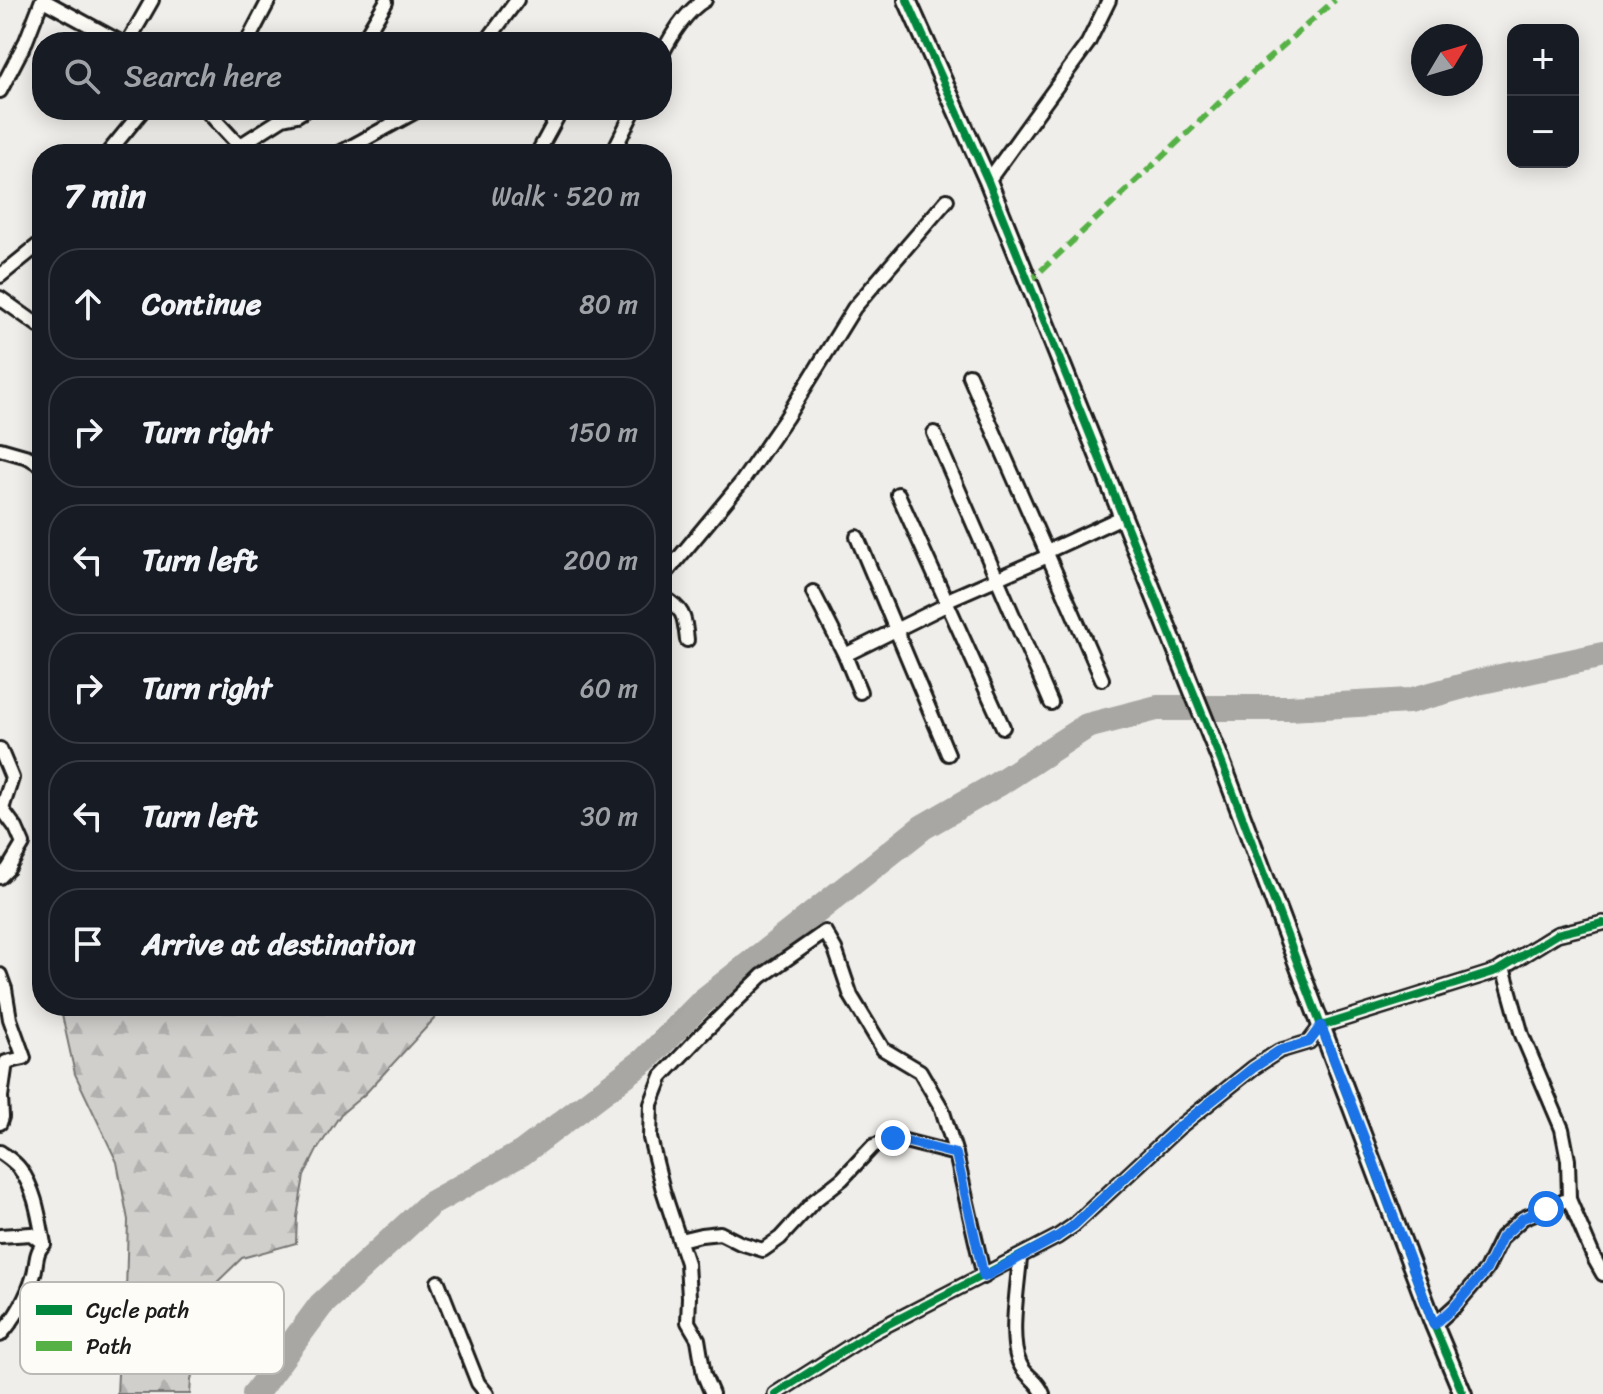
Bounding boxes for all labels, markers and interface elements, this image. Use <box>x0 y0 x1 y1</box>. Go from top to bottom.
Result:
north arrow <box>1411 24 1483 96</box>
map controls <box>1507 24 1579 168</box>
button: + <box>1507 24 1579 96</box>
search box <box>32 32 672 120</box>
text: Search here <box>124 49 282 103</box>
icon: search <box>60 54 104 98</box>
button: − <box>1507 96 1579 168</box>
text: 7 min <box>64 166 146 226</box>
text: Walk · 520 m <box>491 173 640 219</box>
text: Continue <box>142 277 261 331</box>
text: 80 m <box>579 281 638 327</box>
icon: ahead <box>66 282 110 326</box>
text: Turn right <box>142 405 272 459</box>
text: 150 m <box>568 409 638 455</box>
icon: right <box>66 410 110 454</box>
text: Turn left <box>142 533 258 587</box>
text: 200 m <box>563 537 638 583</box>
icon: left <box>66 538 110 582</box>
text: Turn right <box>142 661 272 715</box>
text: 60 m <box>580 665 638 711</box>
icon: right <box>66 666 110 710</box>
text: Turn left <box>142 789 258 843</box>
text: 30 m <box>581 793 638 839</box>
icon: left <box>66 794 110 838</box>
text: Arrive at destination <box>142 917 416 971</box>
icon: arrive <box>66 922 110 966</box>
route end <box>875 1120 911 1156</box>
route start <box>1528 1191 1564 1227</box>
legend <box>20 1282 284 1374</box>
text: Cycle path <box>86 1291 189 1330</box>
text: Path <box>86 1327 132 1366</box>

